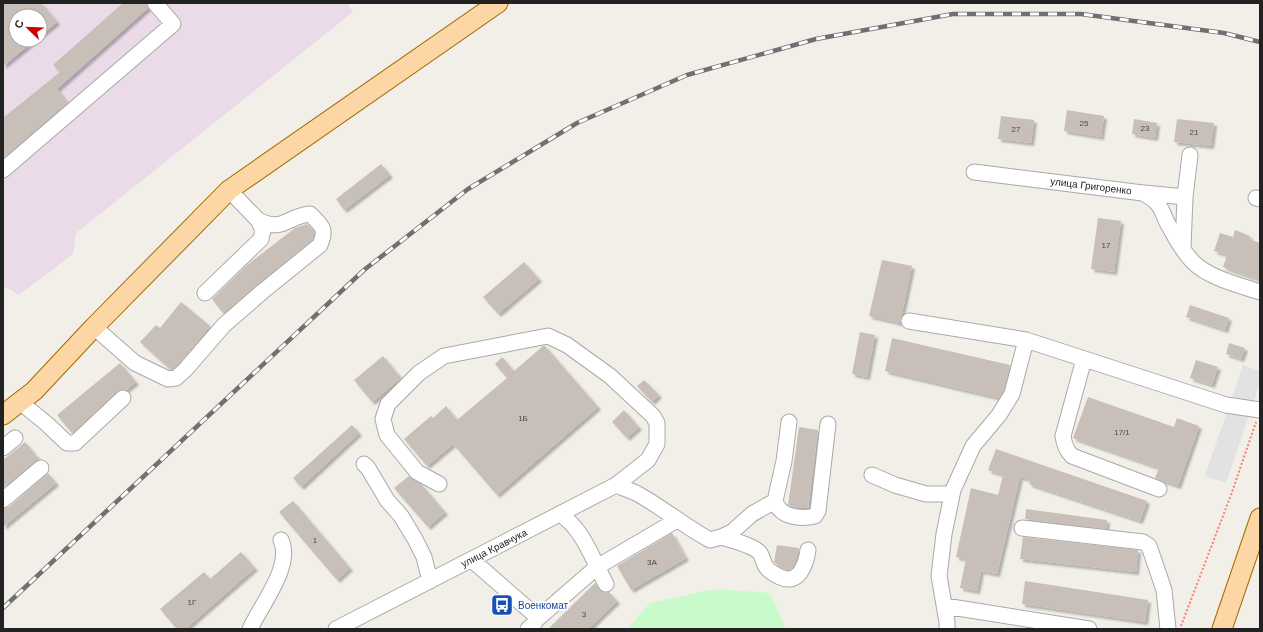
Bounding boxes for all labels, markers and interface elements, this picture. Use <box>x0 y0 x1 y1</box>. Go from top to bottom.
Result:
north arrow <box>8 8 48 48</box>
text: С <box>12 18 26 30</box>
house number: 25 <box>1080 119 1089 128</box>
house number: 23 <box>1141 124 1150 133</box>
house number: 27 <box>1012 125 1021 134</box>
house number: 21 <box>1190 128 1199 137</box>
street label: улица Григоренко <box>1050 176 1133 197</box>
house number: 17 <box>1102 241 1111 250</box>
house number: 1Б <box>518 414 528 423</box>
house number: 17/1 <box>1114 428 1130 437</box>
street label: улица Кравчука <box>459 526 529 569</box>
house number: 1 <box>313 536 318 545</box>
house number: 3А <box>647 558 658 567</box>
bus stop icon: Военкомат <box>489 592 515 618</box>
house number: 1Г <box>188 598 197 607</box>
place label: Военкомат <box>518 600 569 611</box>
house number: 3 <box>582 610 587 619</box>

